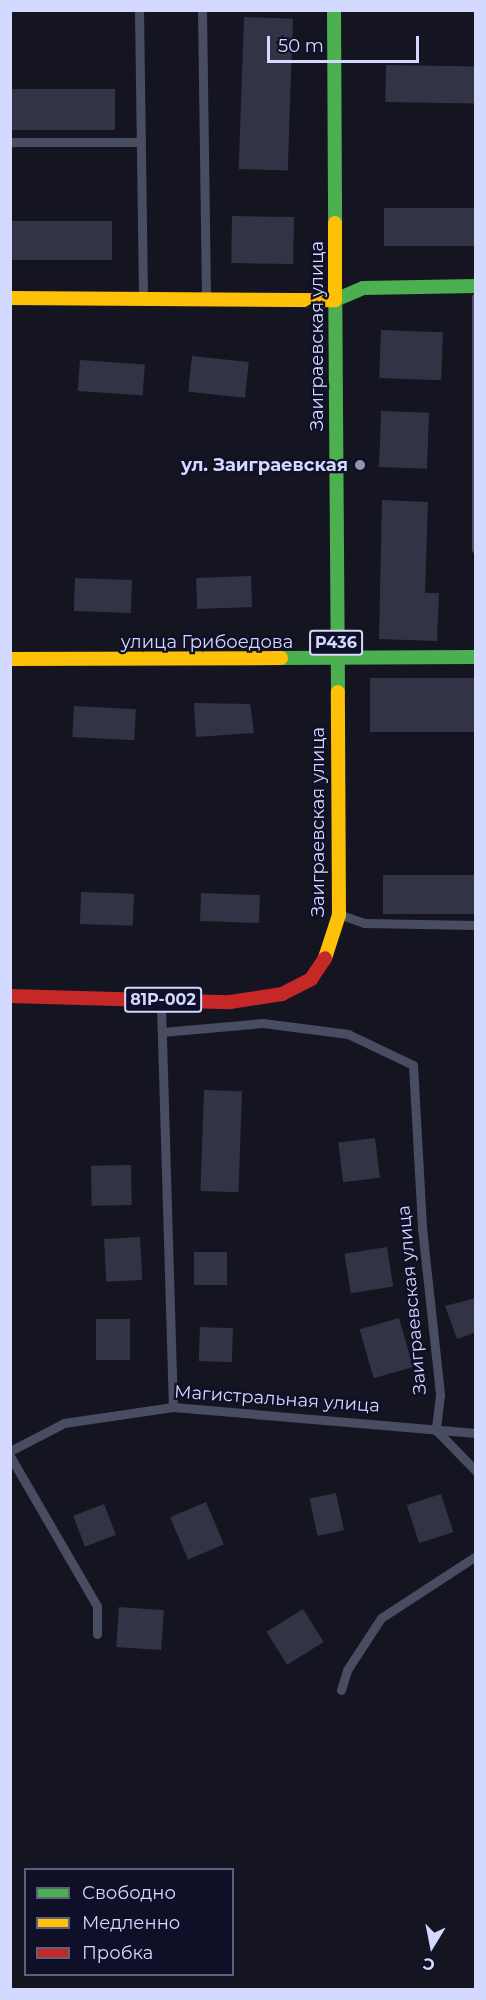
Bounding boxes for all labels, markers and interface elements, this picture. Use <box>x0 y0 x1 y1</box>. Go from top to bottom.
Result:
scale bar <box>270 24 422 62</box>
text: 50 m <box>278 35 324 57</box>
street label: Заиграевская улица <box>306 241 328 431</box>
place label: ул. Заиграевская <box>181 454 348 476</box>
marker: ул. Заиграевская <box>353 458 367 472</box>
road number: P436 <box>309 630 363 656</box>
street label: улица Грибоедова <box>121 631 293 653</box>
street label: Заиграевская улица <box>307 727 329 917</box>
road number: 81Р-002 <box>124 987 202 1013</box>
street label: Заиграевская улица <box>393 1204 431 1396</box>
street label: Магистральная улица <box>174 1381 380 1417</box>
legend <box>24 1868 234 1976</box>
text: Свободно <box>82 1882 176 1904</box>
text: Медленно <box>82 1912 180 1934</box>
north arrow <box>402 1916 462 1976</box>
text: Пробка <box>82 1942 153 1964</box>
text: С <box>421 1954 436 1975</box>

